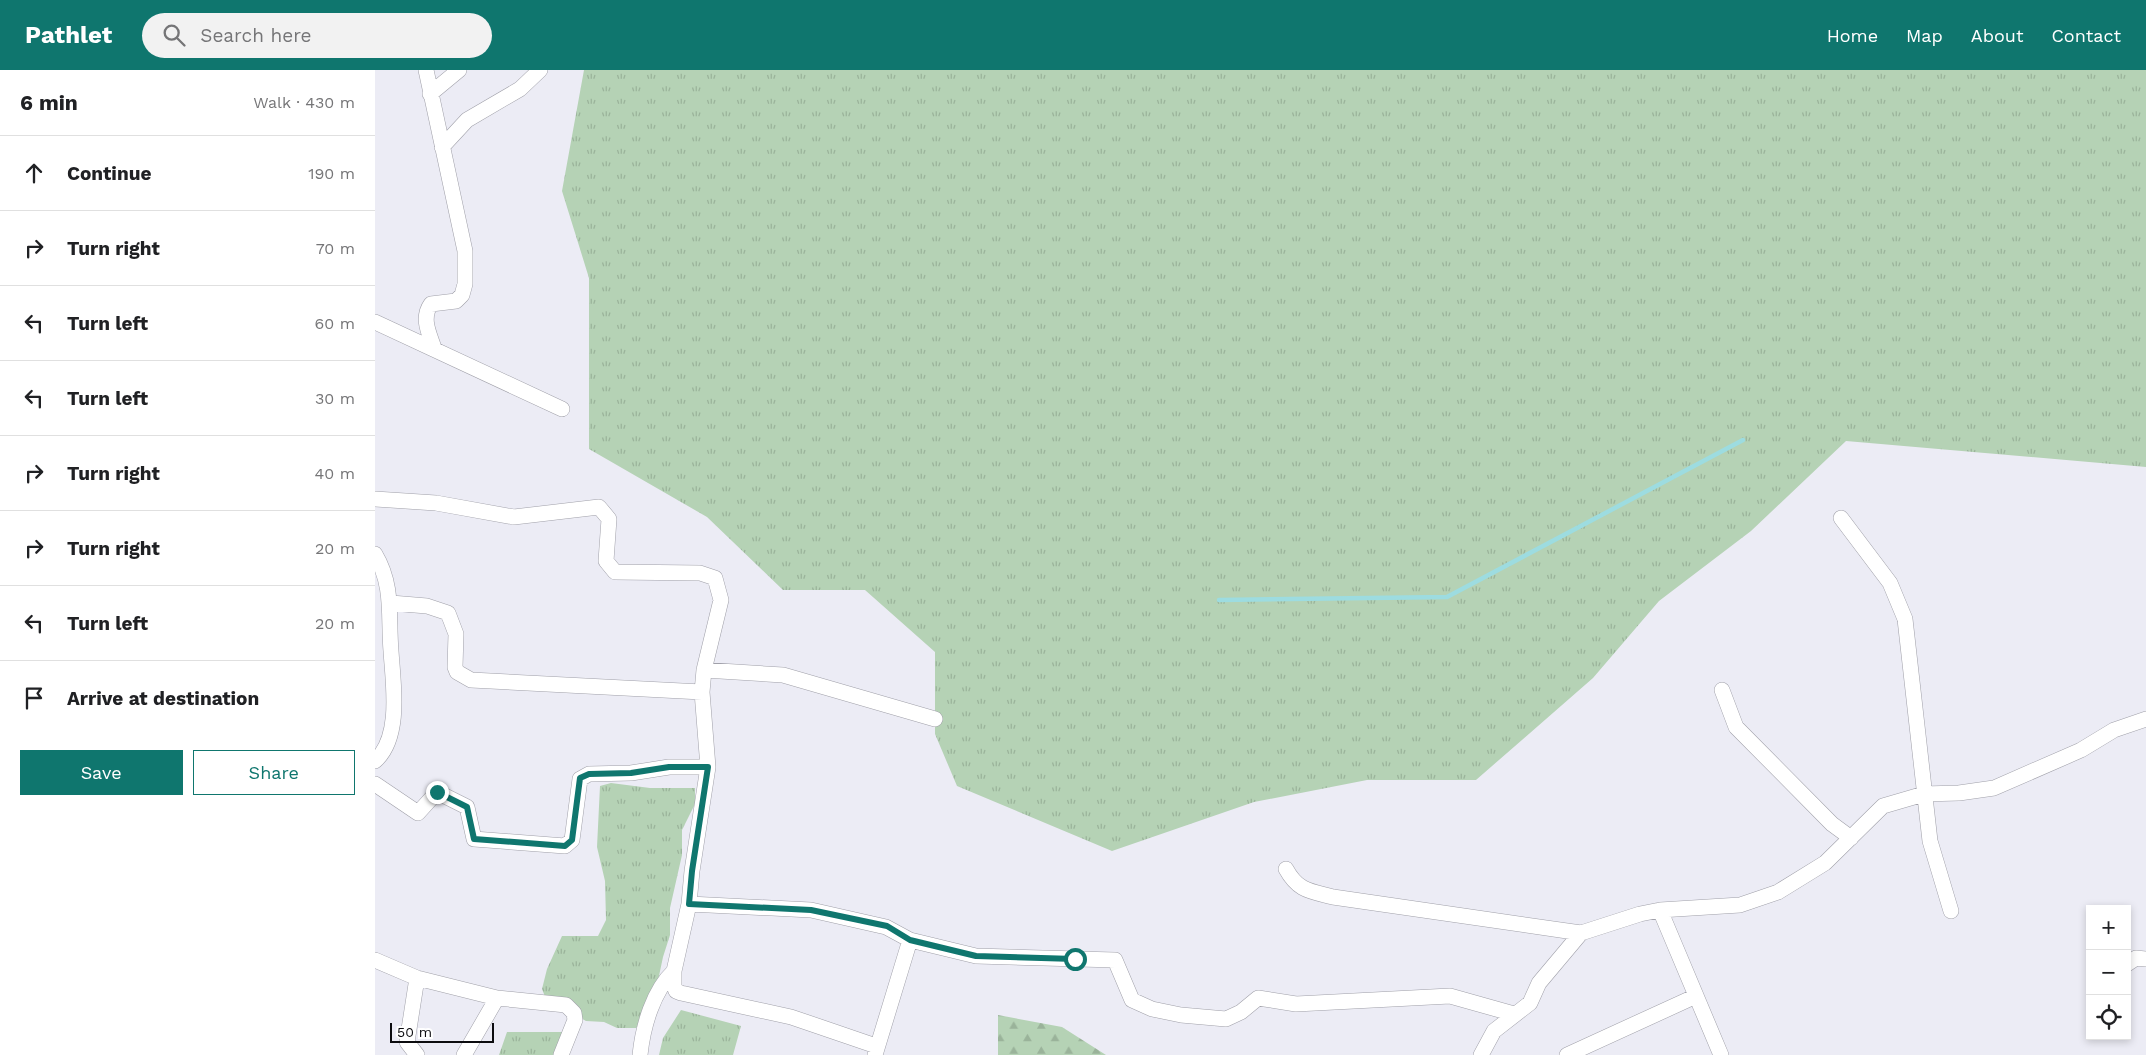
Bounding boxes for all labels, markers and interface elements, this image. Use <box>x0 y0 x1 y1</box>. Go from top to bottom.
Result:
search box <box>142 13 492 58</box>
text: Pathlet <box>25 21 112 49</box>
icon: search <box>160 21 188 49</box>
text: Search here <box>200 24 312 47</box>
text: Home <box>1827 25 1878 46</box>
text: Map <box>1906 25 1943 46</box>
text: About <box>1971 25 2023 46</box>
text: Contact <box>2051 25 2121 46</box>
text: 6 min <box>20 90 78 115</box>
text: Walk · 430 m <box>253 93 355 112</box>
icon: ahead <box>20 159 48 187</box>
text: Continue <box>67 162 151 185</box>
text: 190 m <box>308 164 355 183</box>
icon: right <box>20 234 48 262</box>
text: Turn right <box>67 237 160 260</box>
text: 70 m <box>316 239 355 258</box>
icon: left <box>20 309 48 337</box>
text: Turn left <box>67 312 148 335</box>
text: 60 m <box>315 314 355 333</box>
icon: left <box>20 384 48 412</box>
text: Turn left <box>67 387 148 410</box>
text: 30 m <box>315 389 355 408</box>
icon: right <box>20 459 48 487</box>
text: Turn right <box>67 462 160 485</box>
text: 40 m <box>315 464 355 483</box>
icon: right <box>20 534 48 562</box>
text: Turn right <box>67 537 160 560</box>
text: 20 m <box>315 539 355 558</box>
icon: left <box>20 609 48 637</box>
text: Turn left <box>67 612 148 635</box>
text: 20 m <box>315 614 355 633</box>
icon: arrive <box>20 684 48 712</box>
text: Arrive at destination <box>67 687 259 710</box>
button: Save <box>20 750 183 795</box>
button: Share <box>193 750 355 795</box>
route end <box>426 781 449 804</box>
map controls <box>2086 905 2131 1040</box>
button: + <box>2086 905 2131 950</box>
route start <box>1064 948 1087 971</box>
button: − <box>2086 950 2131 995</box>
button: locate <box>2086 995 2131 1040</box>
scale bar <box>390 1020 494 1043</box>
text: 50 m <box>397 1024 432 1040</box>

